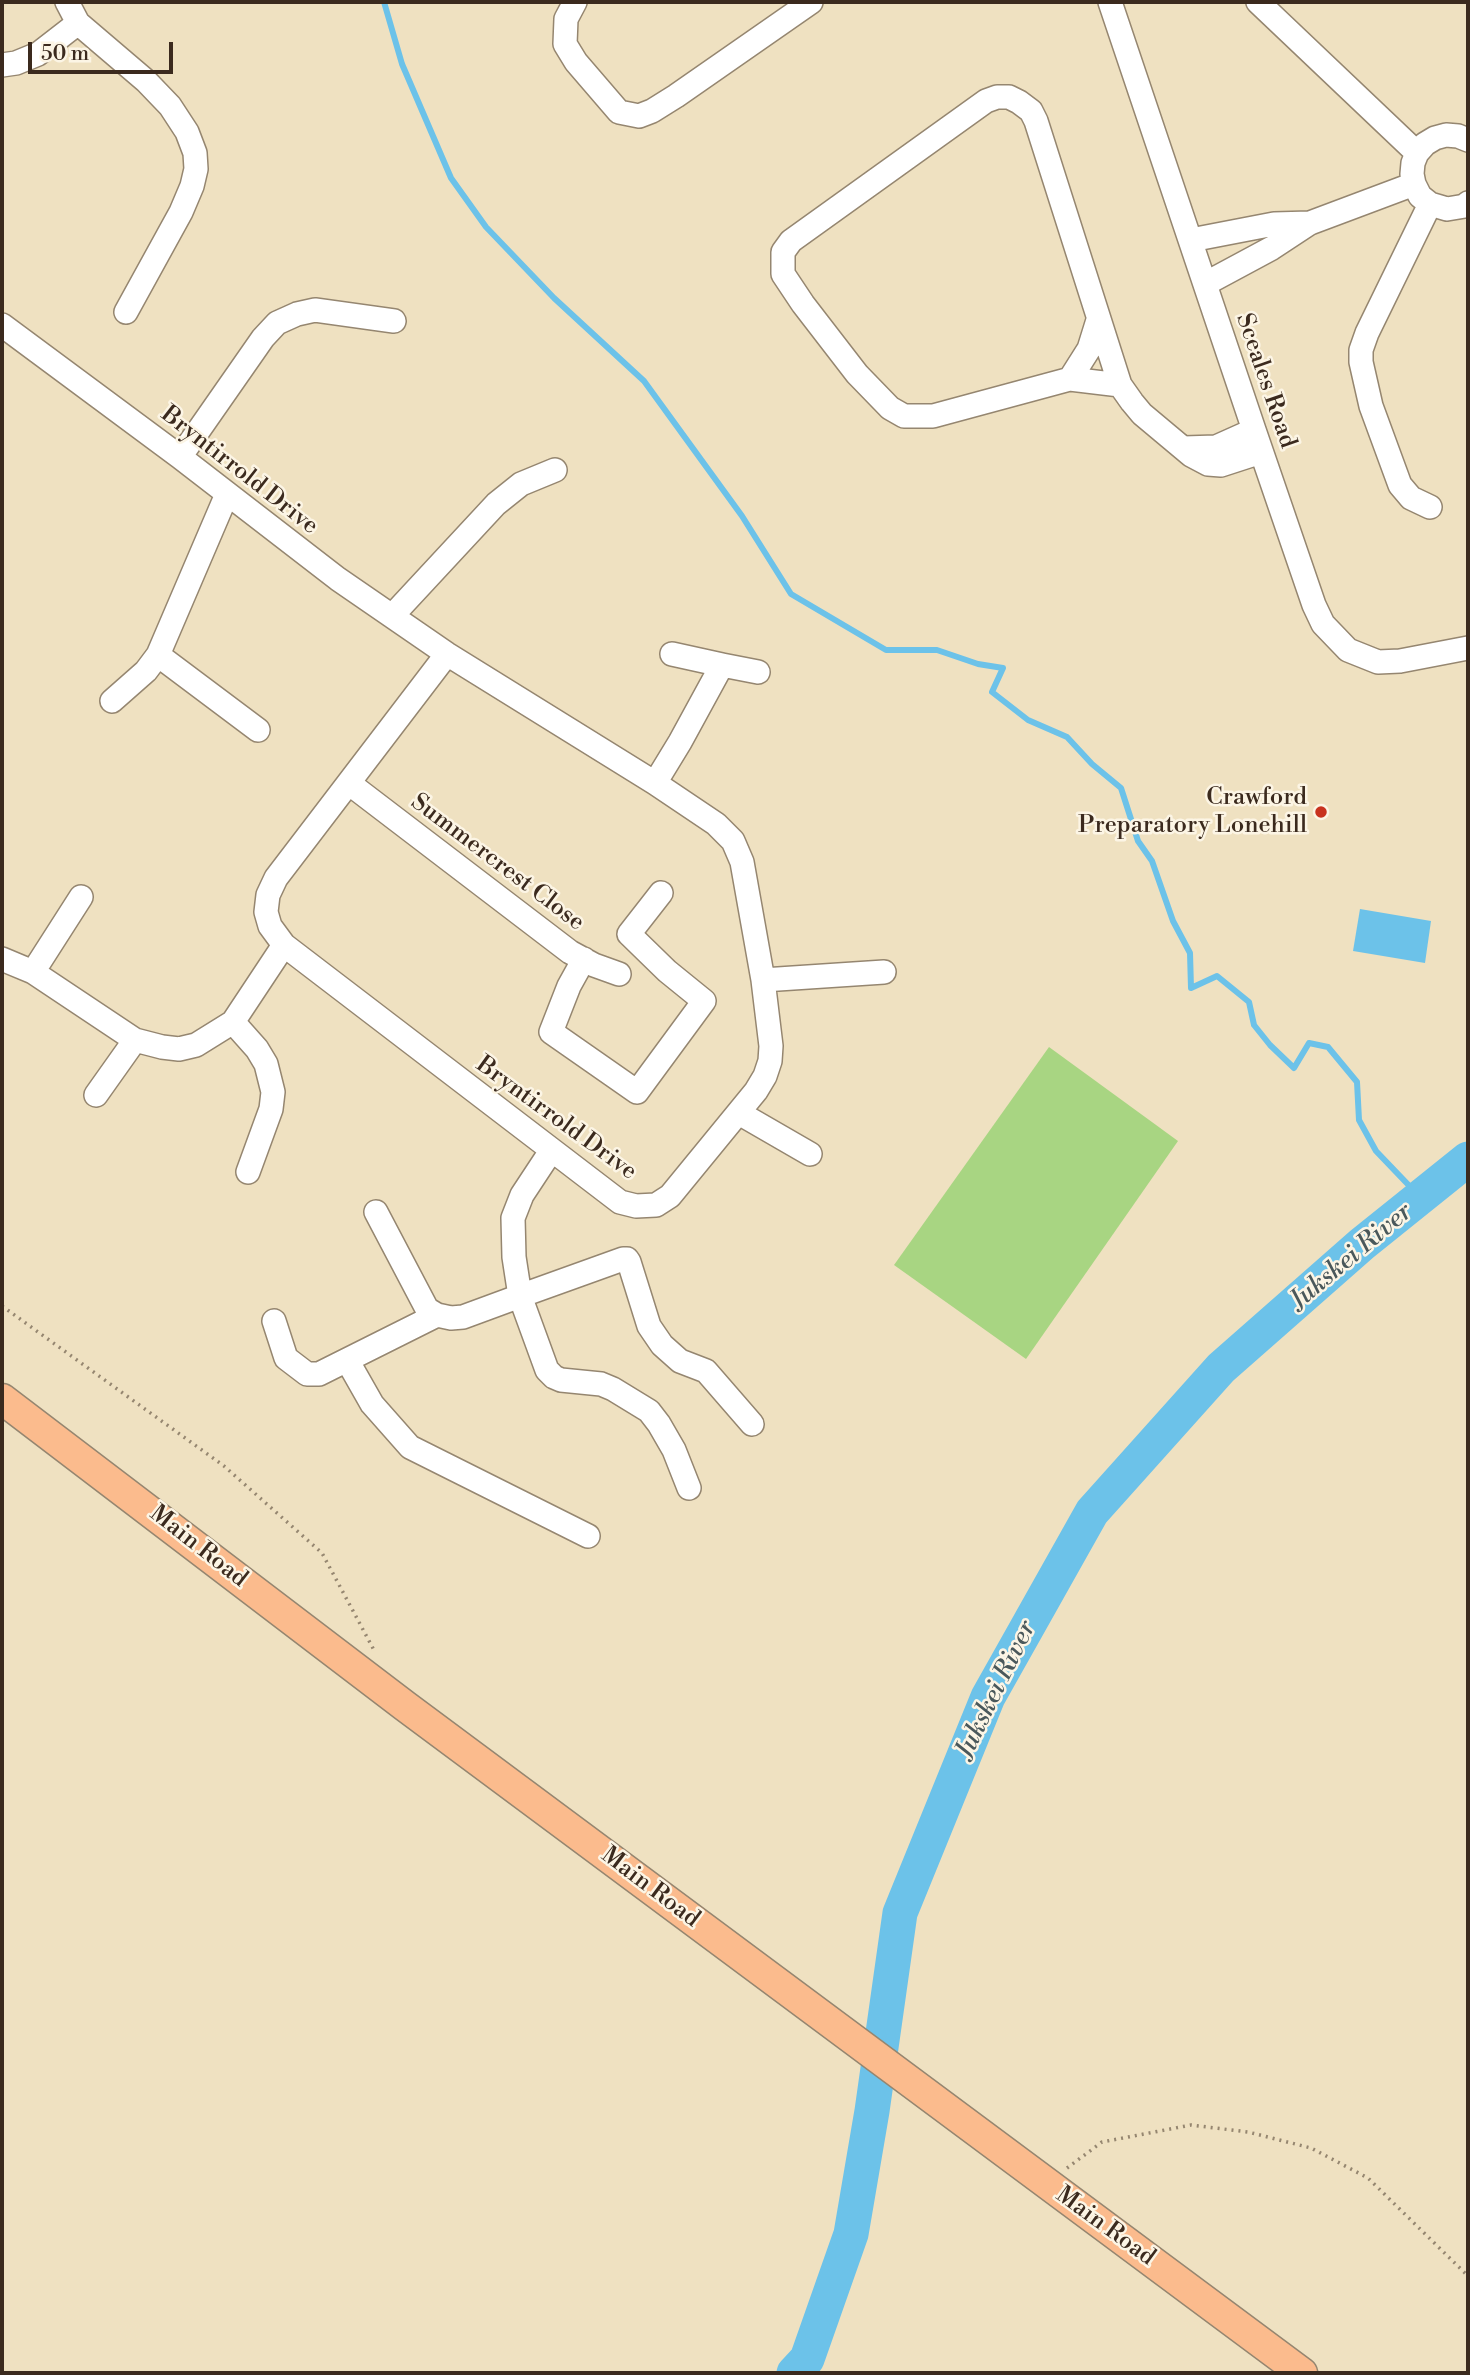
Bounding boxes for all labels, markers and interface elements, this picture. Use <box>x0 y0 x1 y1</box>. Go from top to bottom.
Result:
scale bar <box>32 28 177 72</box>
text: 50 m <box>41 41 89 67</box>
street label: Sceales Road <box>1229 310 1301 452</box>
street label: Bryntirrold Drive <box>155 401 323 541</box>
place label: Crawford Preparatory Lonehill <box>1078 784 1307 840</box>
street label: Summercrest Close <box>404 788 590 938</box>
marker: Crawford Preparatory Lonehill <box>1313 804 1329 820</box>
street label: Bryntirrold Drive <box>470 1051 642 1187</box>
water label: Jukskei River <box>1285 1197 1419 1317</box>
street label: Main Road <box>143 1500 253 1594</box>
water label: Jukskei River <box>950 1616 1044 1764</box>
street label: Main Road <box>595 1842 705 1934</box>
street label: Main Road <box>1050 2181 1160 2273</box>

